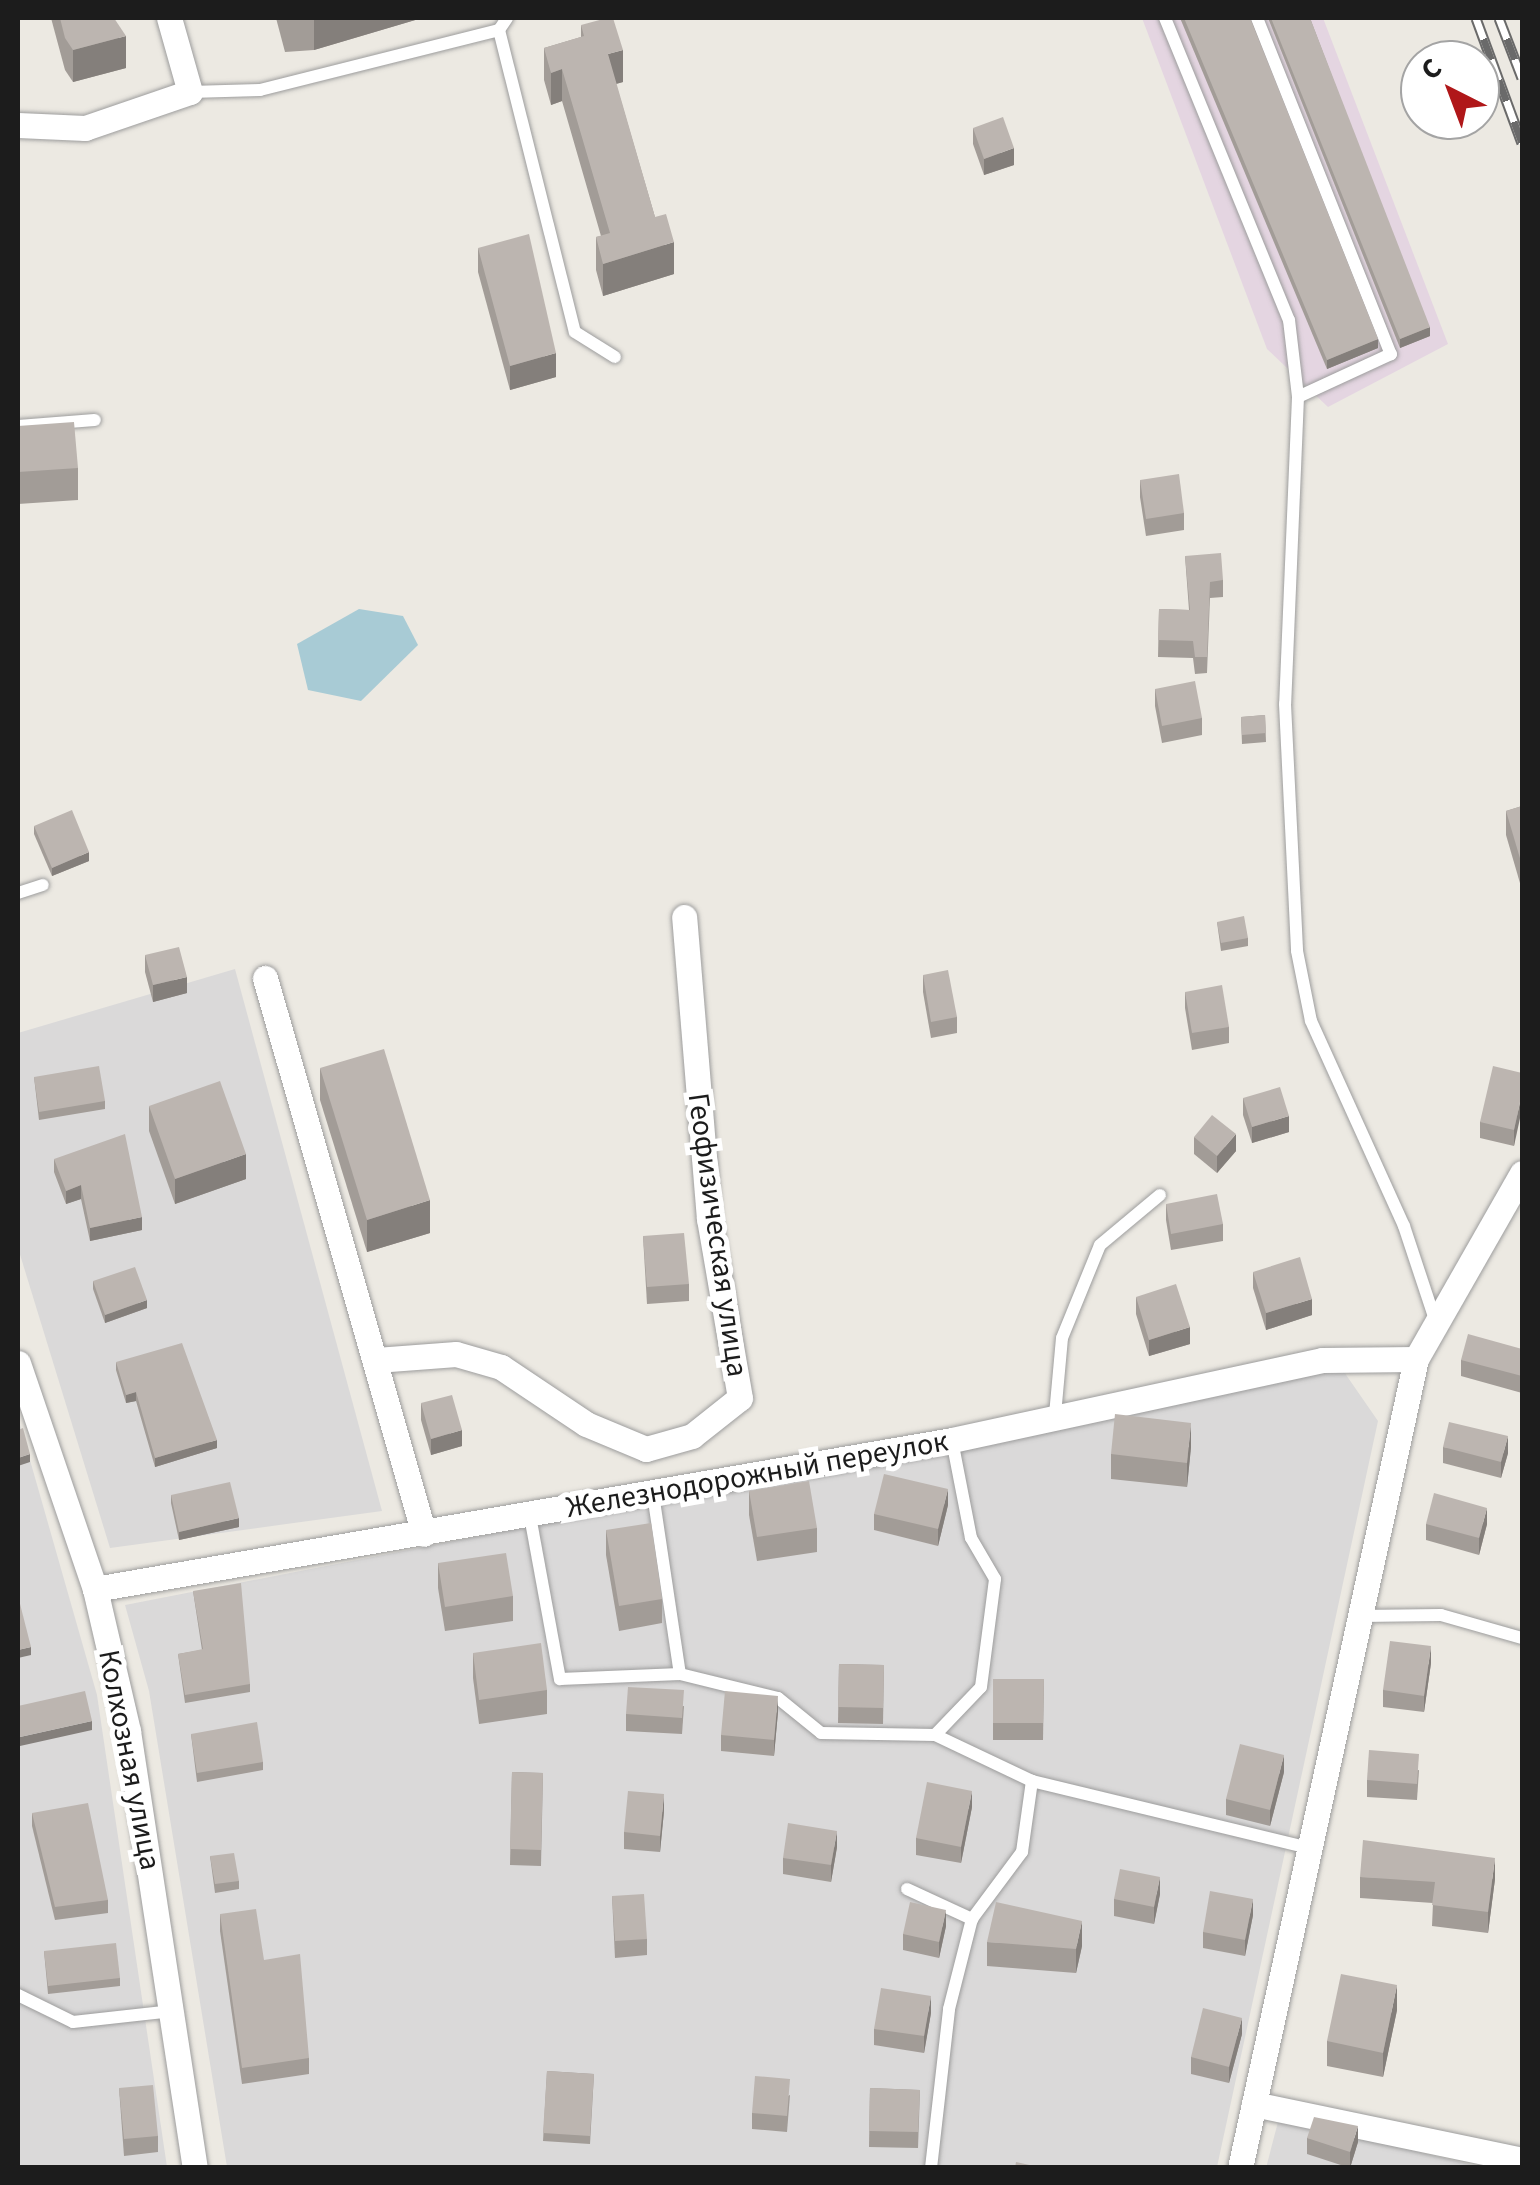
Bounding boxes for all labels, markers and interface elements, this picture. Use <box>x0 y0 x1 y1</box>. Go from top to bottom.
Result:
north arrow <box>1400 40 1500 140</box>
text: С <box>1412 49 1451 90</box>
street label: Геофизическая улица <box>679 1091 755 1379</box>
street label: Железнодорожный переулок <box>563 1424 951 1526</box>
street label: Колхозная улица <box>90 1647 168 1873</box>

